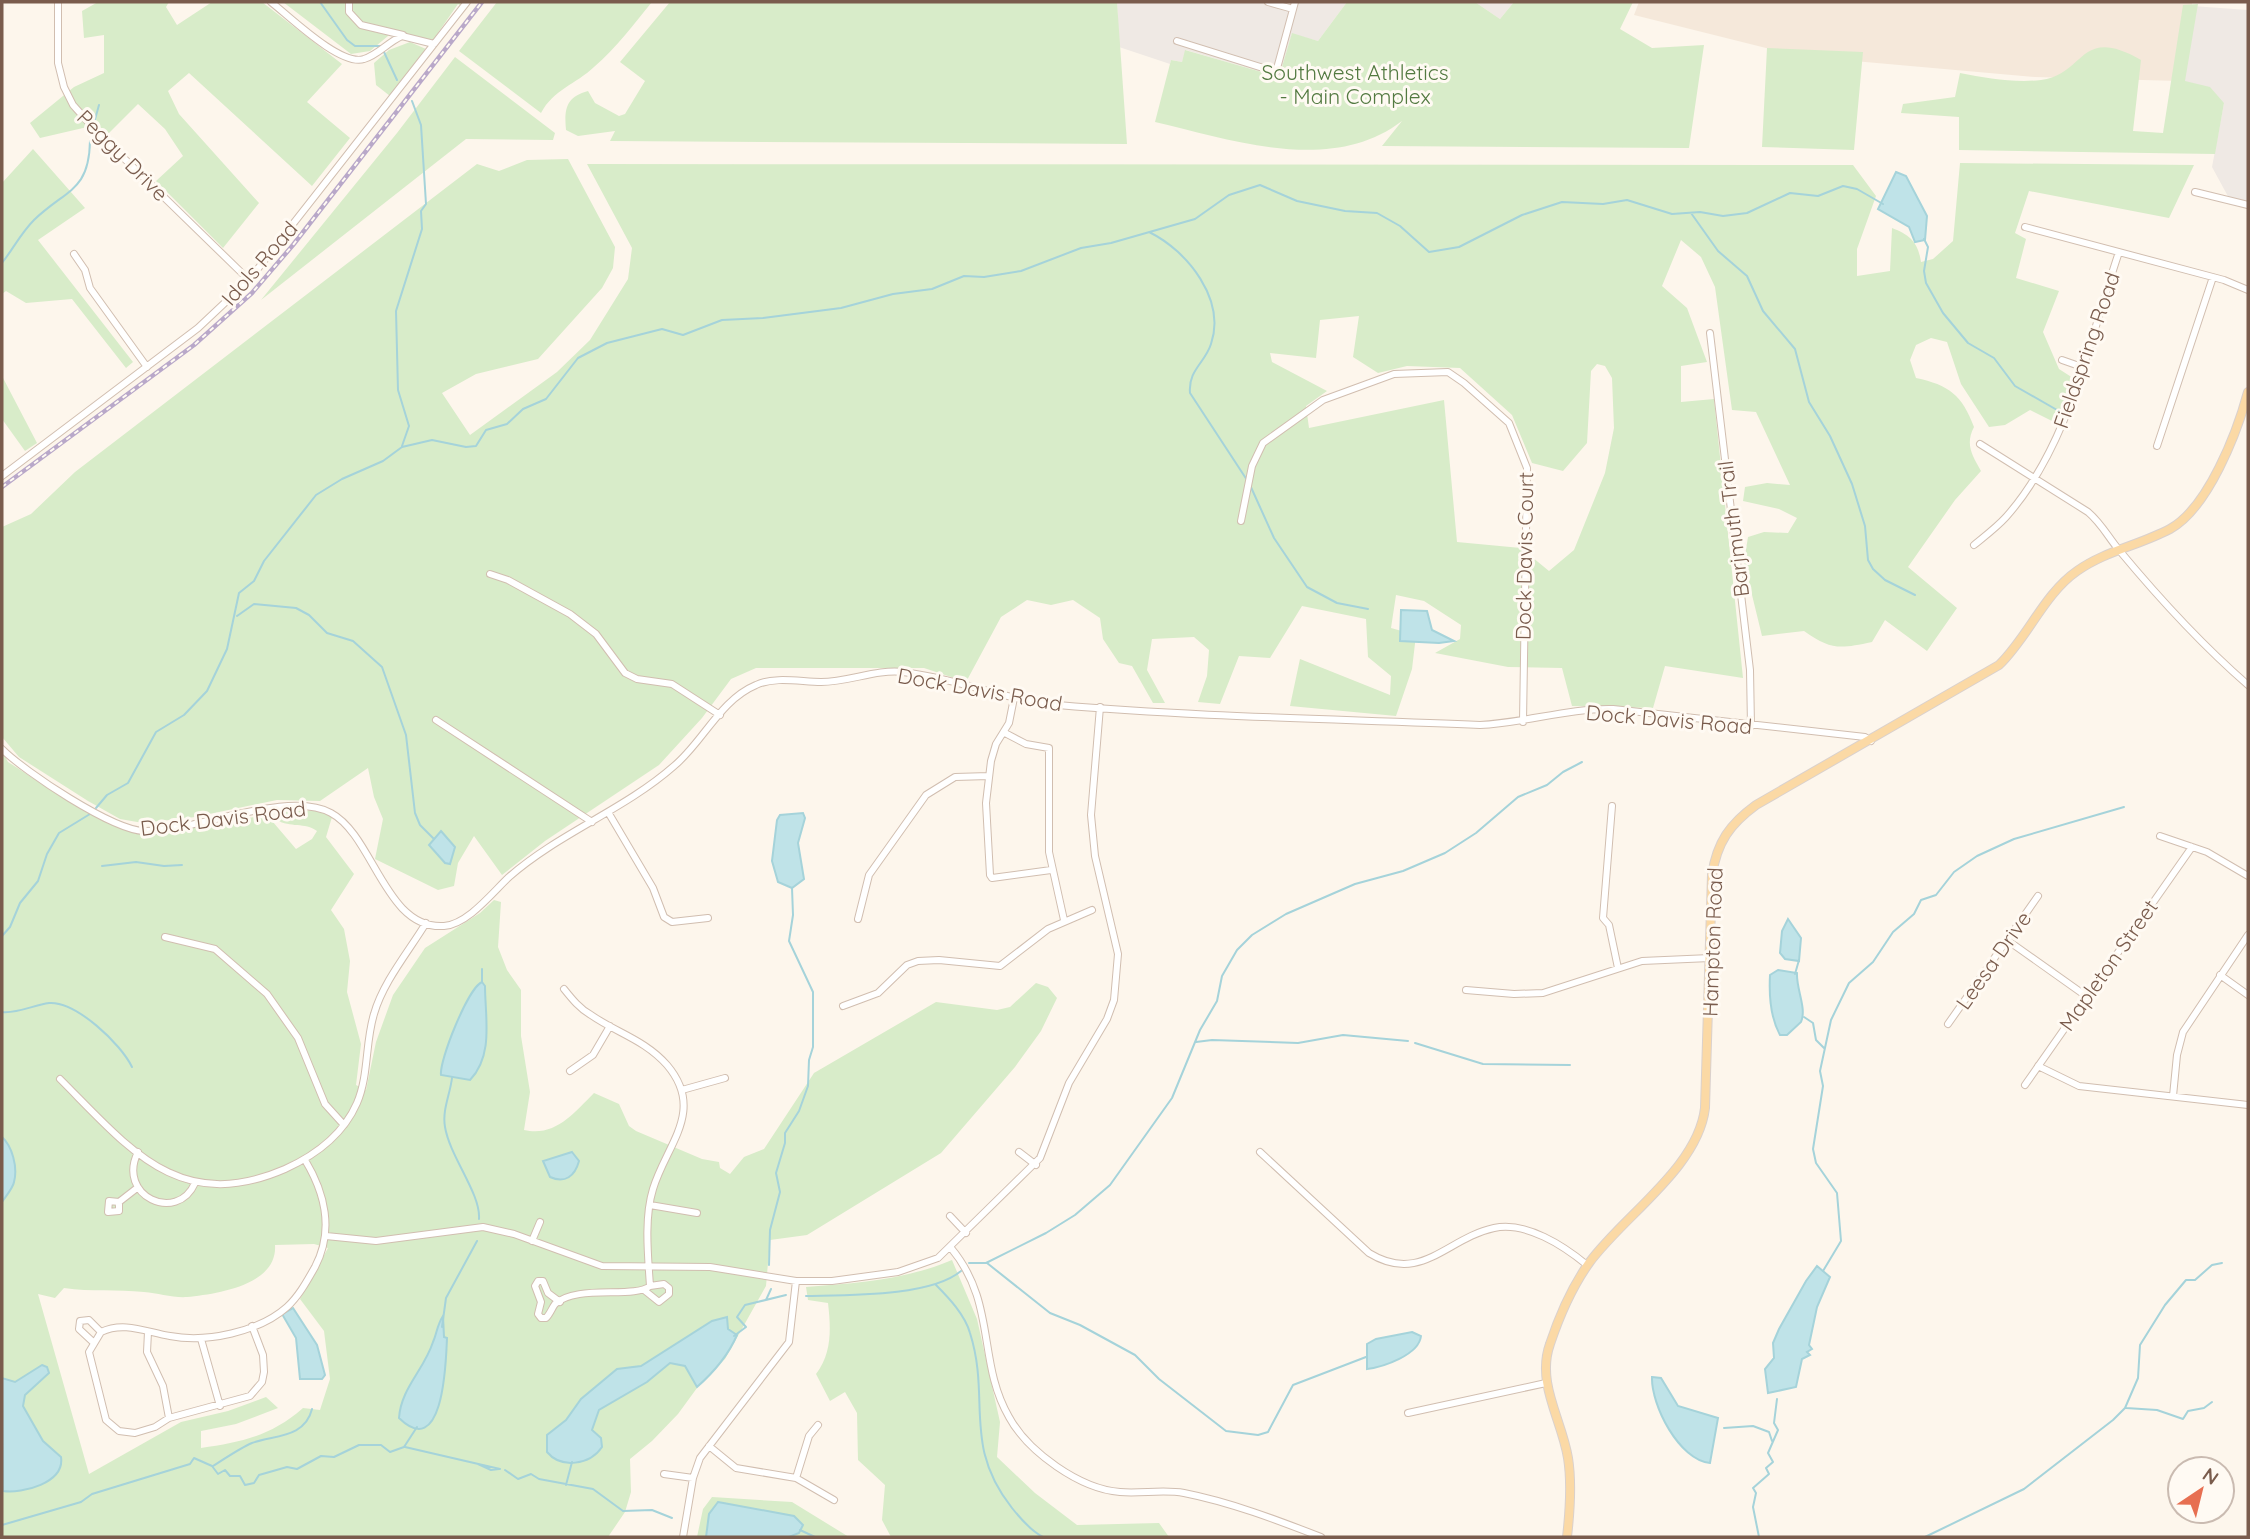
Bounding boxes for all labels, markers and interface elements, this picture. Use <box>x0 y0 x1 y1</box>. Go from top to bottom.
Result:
park label: Southwest Athletics - Main Complex <box>1261 59 1449 109</box>
street label: Peggy Drive <box>72 104 174 206</box>
street label: Idols Road <box>215 216 303 310</box>
street label: Fieldspring Road <box>2047 268 2125 432</box>
street label: Barjmuth Trail <box>1712 459 1754 599</box>
street label: Dock Davis Court <box>1510 472 1538 640</box>
street label: Dock Davis Road <box>896 662 1064 716</box>
street label: Dock Davis Road <box>1585 699 1753 739</box>
street label: Dock Davis Road <box>139 795 307 841</box>
street label: Hampton Road <box>1696 867 1728 1017</box>
street label: Mapleton Street <box>2053 894 2163 1036</box>
street label: Leesa Drive <box>1950 906 2036 1014</box>
north arrow <box>2166 1455 2236 1525</box>
text: N <box>2198 1462 2223 1490</box>

